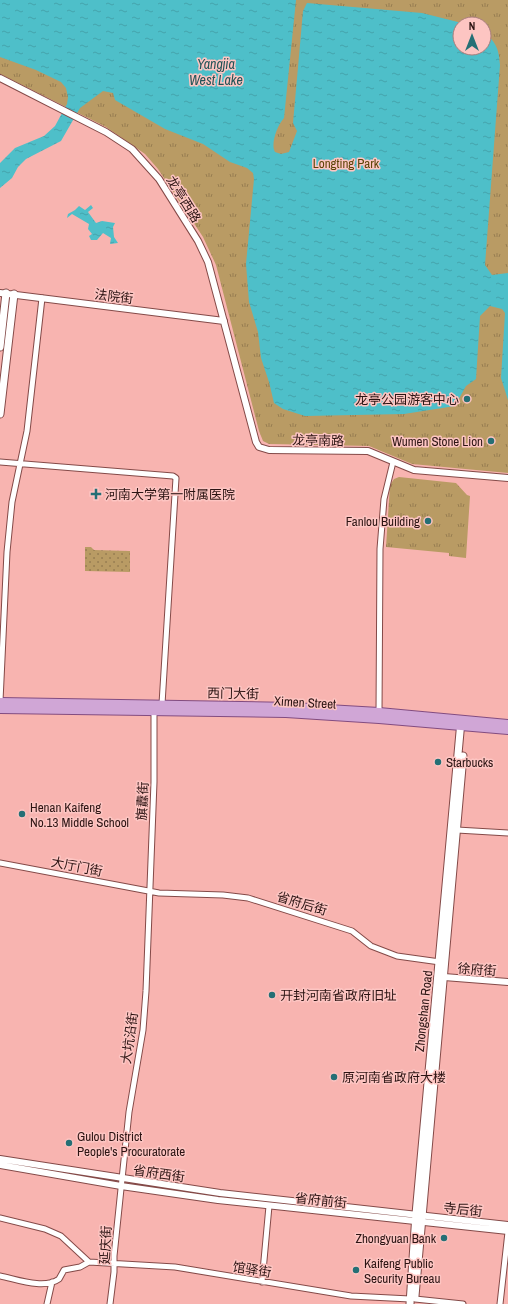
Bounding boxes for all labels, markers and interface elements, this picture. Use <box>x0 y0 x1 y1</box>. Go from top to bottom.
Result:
north arrow <box>452 16 492 56</box>
text: N <box>469 19 475 33</box>
water label: Yangjia West Lake <box>189 55 243 89</box>
park label: Longting Park <box>313 155 380 172</box>
street label: 龙亭西路 <box>163 173 205 226</box>
street label: 法院街 <box>94 286 134 307</box>
place label: 龙亭公园游客中心 <box>355 391 459 408</box>
marker: 龙亭公园游客中心 <box>462 394 472 404</box>
street label: 龙亭南路 <box>292 432 344 449</box>
place label: Wumen Stone Lion <box>392 433 483 450</box>
marker: Wumen Stone Lion <box>486 436 496 446</box>
place label: 河南大学第一附属医院 <box>105 486 235 503</box>
marker: 河南大学第一附属医院 <box>90 488 102 500</box>
place label: Fanlou Building <box>346 513 420 530</box>
marker: Fanlou Building <box>423 516 433 526</box>
street label: 西门大街 <box>207 685 259 702</box>
street label: Ximen Street <box>273 692 337 713</box>
place label: Starbucks <box>446 754 493 771</box>
marker: Starbucks <box>433 757 443 767</box>
street label: 旗纛街 <box>133 781 152 821</box>
place label: Henan Kaifeng No.13 Middle School <box>30 799 129 831</box>
marker: Henan Kaifeng No.13 Middle School <box>17 809 27 819</box>
street label: 大厅门街 <box>50 853 104 880</box>
street label: 省府后街 <box>274 888 329 919</box>
street label: 徐府街 <box>457 960 497 979</box>
street label: Zhongshan Road <box>411 969 436 1053</box>
place label: 开封河南省政府旧址 <box>280 987 397 1004</box>
marker: 开封河南省政府旧址 <box>267 990 277 1000</box>
street label: 大坑沿街 <box>117 1011 142 1065</box>
place label: 原河南省政府大楼 <box>342 1069 446 1086</box>
marker: 原河南省政府大楼 <box>329 1072 339 1082</box>
place label: Gulou District People's Procuratorate <box>77 1128 185 1160</box>
marker: Gulou District People's Procuratorate <box>64 1138 74 1148</box>
street label: 省府西街 <box>132 1161 186 1186</box>
street label: 省府前街 <box>294 1189 348 1212</box>
street label: 寺后街 <box>443 1199 483 1220</box>
street label: 延庆街 <box>96 1225 115 1265</box>
place label: Zhongyuan Bank <box>355 1230 437 1247</box>
marker: Zhongyuan Bank <box>439 1233 449 1243</box>
place label: Kaifeng Public Security Bureau <box>364 1255 441 1287</box>
street label: 馆驿街 <box>231 1258 273 1281</box>
marker: Kaifeng Public Security Bureau <box>351 1265 361 1275</box>

